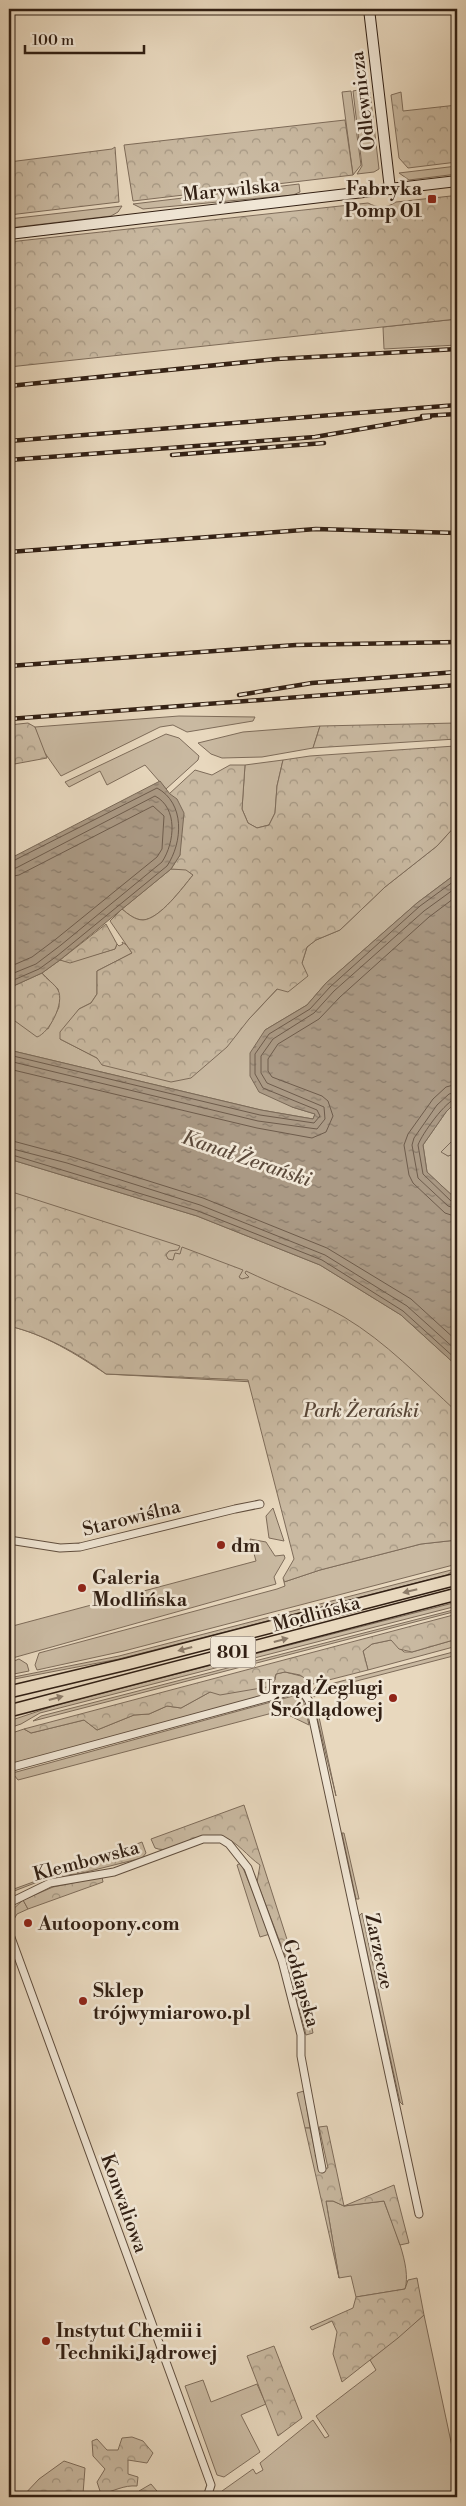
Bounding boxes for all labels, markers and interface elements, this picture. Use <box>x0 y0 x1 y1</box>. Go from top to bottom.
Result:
scale bar <box>25 22 144 54</box>
text: 100 m <box>32 31 74 50</box>
street label: Odlewnicza <box>345 49 381 152</box>
street label: Marywilska <box>181 173 281 207</box>
place label: Fabryka Pomp 01 <box>344 177 423 223</box>
marker: Fabryka Pomp 01 <box>426 193 438 205</box>
water label: Kanał Żerański <box>179 1125 316 1193</box>
park label: Park Żerański <box>302 1398 419 1423</box>
street label: Starowiślna <box>80 1494 183 1542</box>
place label: dm <box>231 1534 260 1558</box>
marker: dm <box>215 1539 227 1551</box>
place label: Galeria Modlińska <box>92 1566 188 1612</box>
marker: Galeria Modlińska <box>76 1582 88 1594</box>
one-way arrow <box>403 1588 418 1596</box>
street label: Modlińska <box>270 1591 363 1637</box>
one-way arrow <box>273 1635 288 1643</box>
road number: 801 <box>210 1636 256 1668</box>
one-way arrow <box>177 1646 192 1654</box>
place label: Urząd Żeglugi Śródlądowej <box>257 1674 383 1722</box>
marker: Urząd Żeglugi Śródlądowej <box>387 1692 399 1704</box>
one-way arrow <box>48 1694 63 1702</box>
street label: Klembowska <box>31 1835 142 1887</box>
street label: Zarzecze <box>359 1911 399 1991</box>
place label: Autoopony.com <box>37 1912 180 1936</box>
marker: Autoopony.com <box>22 1917 34 1929</box>
street label: Gołdapska <box>277 1937 325 2030</box>
place label: Sklep trójwymiarowo.pl <box>93 1979 251 2025</box>
marker: Sklep trójwymiarowo.pl <box>77 1995 89 2007</box>
street label: Konwaliowa <box>95 2151 153 2256</box>
place label: Instytut Chemii i Techniki Jądrowej <box>56 2319 217 2365</box>
marker: Instytut Chemii i Techniki Jądrowej <box>40 2335 52 2347</box>

